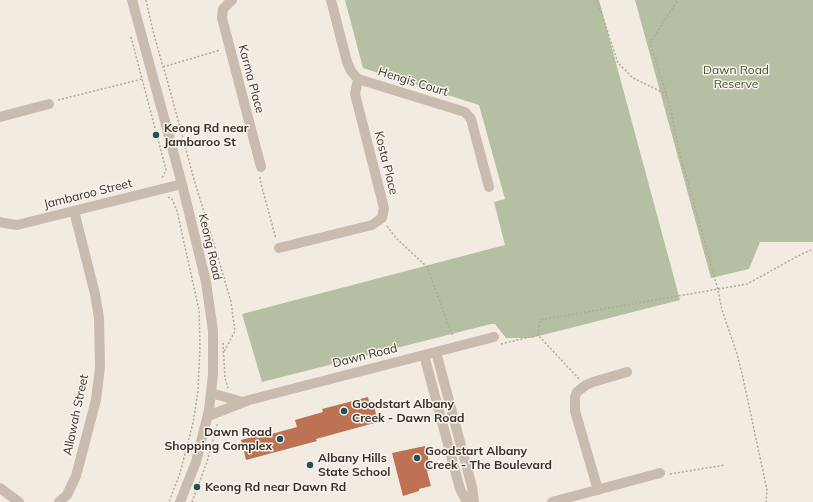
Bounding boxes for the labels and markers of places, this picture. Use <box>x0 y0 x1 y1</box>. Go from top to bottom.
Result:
place label: Keong Rd near Jambaroo St <box>164 121 248 149</box>
marker: Keong Rd near Jambaroo St <box>151 130 161 140</box>
place label: Goodstart Albany Creek - Dawn Road <box>352 397 464 425</box>
marker: Goodstart Albany Creek - Dawn Road <box>339 406 349 416</box>
place label: Dawn Road Shopping Complex <box>165 425 272 453</box>
marker: Dawn Road Shopping Complex <box>275 434 285 444</box>
place label: Goodstart Albany Creek - The Boulevard <box>425 444 552 472</box>
place label: Albany Hills State School <box>318 451 390 479</box>
marker: Goodstart Albany Creek - The Boulevard <box>412 453 422 463</box>
marker: Albany Hills State School <box>305 460 315 470</box>
place label: Keong Rd near Dawn Rd <box>205 480 346 494</box>
marker: Keong Rd near Dawn Rd <box>192 482 202 492</box>

